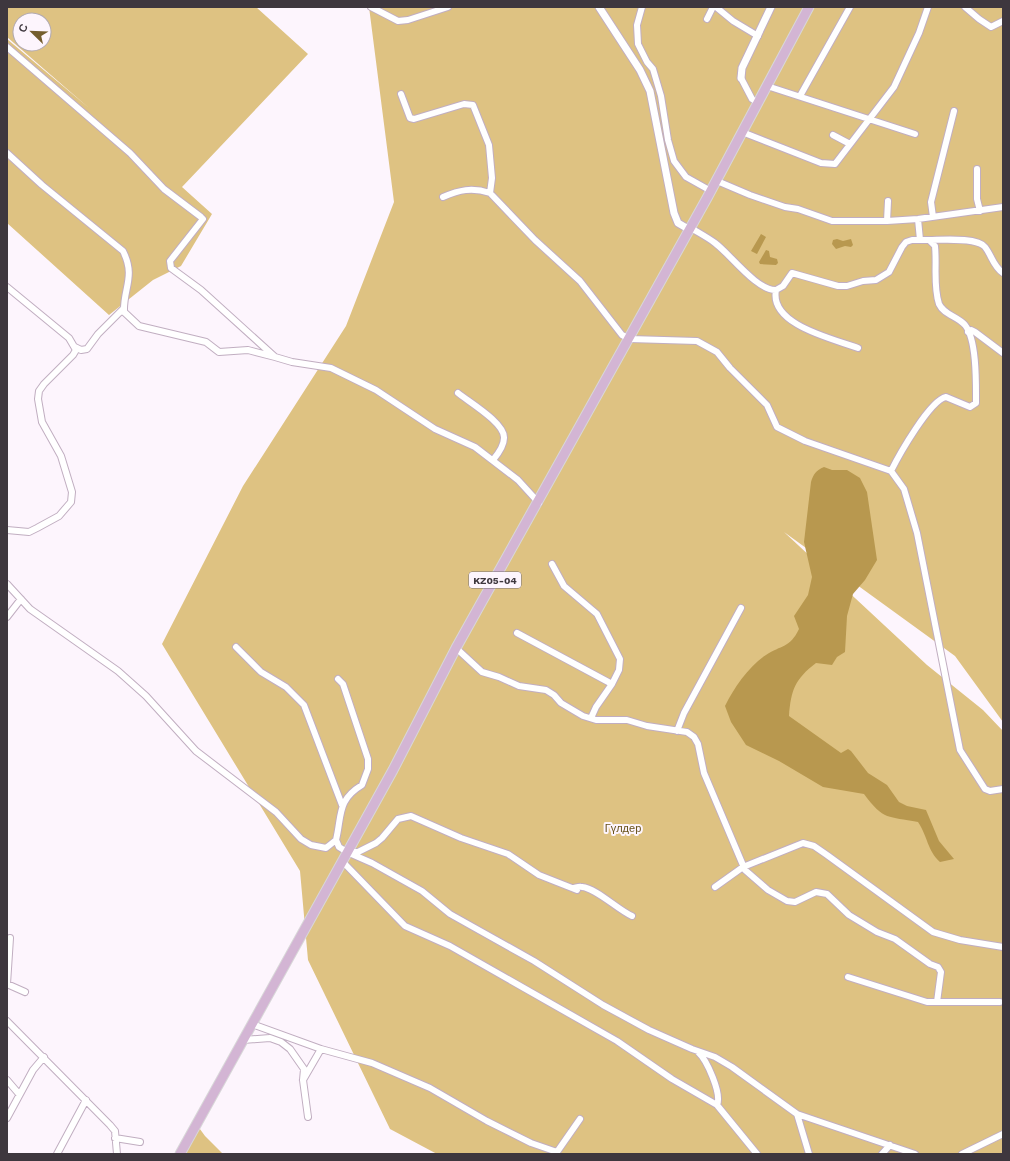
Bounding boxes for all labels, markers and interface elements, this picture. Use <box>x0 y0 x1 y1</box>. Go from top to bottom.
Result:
north arrow <box>12 12 52 52</box>
text: С <box>16 22 31 34</box>
road number: KZ05-04 <box>469 572 521 588</box>
park label: Гүлдер <box>605 822 641 835</box>

